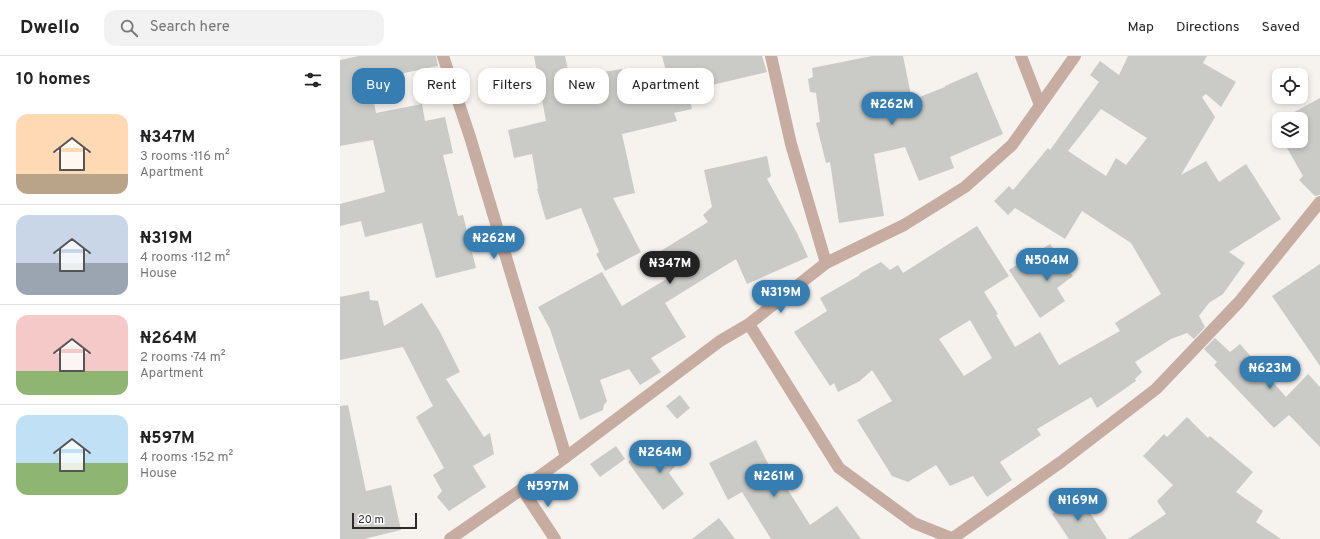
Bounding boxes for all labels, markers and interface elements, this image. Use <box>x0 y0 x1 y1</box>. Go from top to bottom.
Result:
search box <box>104 10 384 46</box>
text: Dwello <box>20 16 80 40</box>
icon: search <box>118 17 140 39</box>
text: Search here <box>150 18 230 37</box>
text: Map <box>1128 19 1154 36</box>
text: Directions <box>1176 19 1240 36</box>
text: Saved <box>1262 19 1300 36</box>
chip: Buy <box>352 68 405 104</box>
chip: Rent <box>413 68 470 104</box>
chip: Filters <box>478 68 546 104</box>
chip: New <box>554 68 609 104</box>
chip: Apartment <box>617 68 714 104</box>
map controls <box>1272 68 1308 148</box>
button: locate <box>1272 68 1308 104</box>
text: 10 homes <box>16 69 91 91</box>
icon: filters <box>302 69 324 91</box>
pin: ₦262M <box>864 92 920 126</box>
text: ₦262M <box>870 97 914 113</box>
button: layers <box>1272 112 1308 148</box>
text: ₦347M <box>140 127 195 149</box>
icon: home <box>48 130 96 178</box>
text: 3 rooms · 116 m² <box>140 149 230 165</box>
text: Apartment <box>140 165 203 181</box>
pin: ₦262M <box>466 226 522 260</box>
text: ₦319M <box>140 228 193 250</box>
icon: home <box>48 231 96 279</box>
text: ₦262M <box>472 231 516 247</box>
pin: ₦504M <box>1019 248 1075 282</box>
text: 4 rooms · 112 m² <box>140 250 230 266</box>
pin: ₦347M <box>642 251 698 285</box>
text: ₦504M <box>1025 253 1069 269</box>
text: ₦347M <box>649 256 691 272</box>
text: House <box>140 266 177 282</box>
pin: ₦319M <box>753 280 809 314</box>
text: ₦319M <box>761 285 801 301</box>
text: ₦264M <box>140 328 197 350</box>
icon: home <box>48 331 96 379</box>
text: 2 rooms · 74 m² <box>140 350 225 366</box>
pin: ₦623M <box>1242 356 1298 390</box>
text: ₦623M <box>1249 361 1291 377</box>
text: Apartment <box>140 366 203 382</box>
text: ₦597M <box>140 428 195 450</box>
icon: home <box>48 431 96 479</box>
pin: ₦264M <box>632 440 688 474</box>
text: ₦264M <box>638 445 682 461</box>
text: 4 rooms · 152 m² <box>140 450 233 466</box>
pin: ₦261M <box>746 464 802 498</box>
text: House <box>140 466 177 482</box>
text: ₦261M <box>754 469 794 485</box>
pin: ₦597M <box>520 474 576 508</box>
text: ₦597M <box>527 479 569 495</box>
pin: ₦169M <box>1050 488 1106 522</box>
text: ₦169M <box>1058 493 1098 509</box>
scale bar <box>352 511 417 530</box>
text: 20 m <box>358 513 384 527</box>

